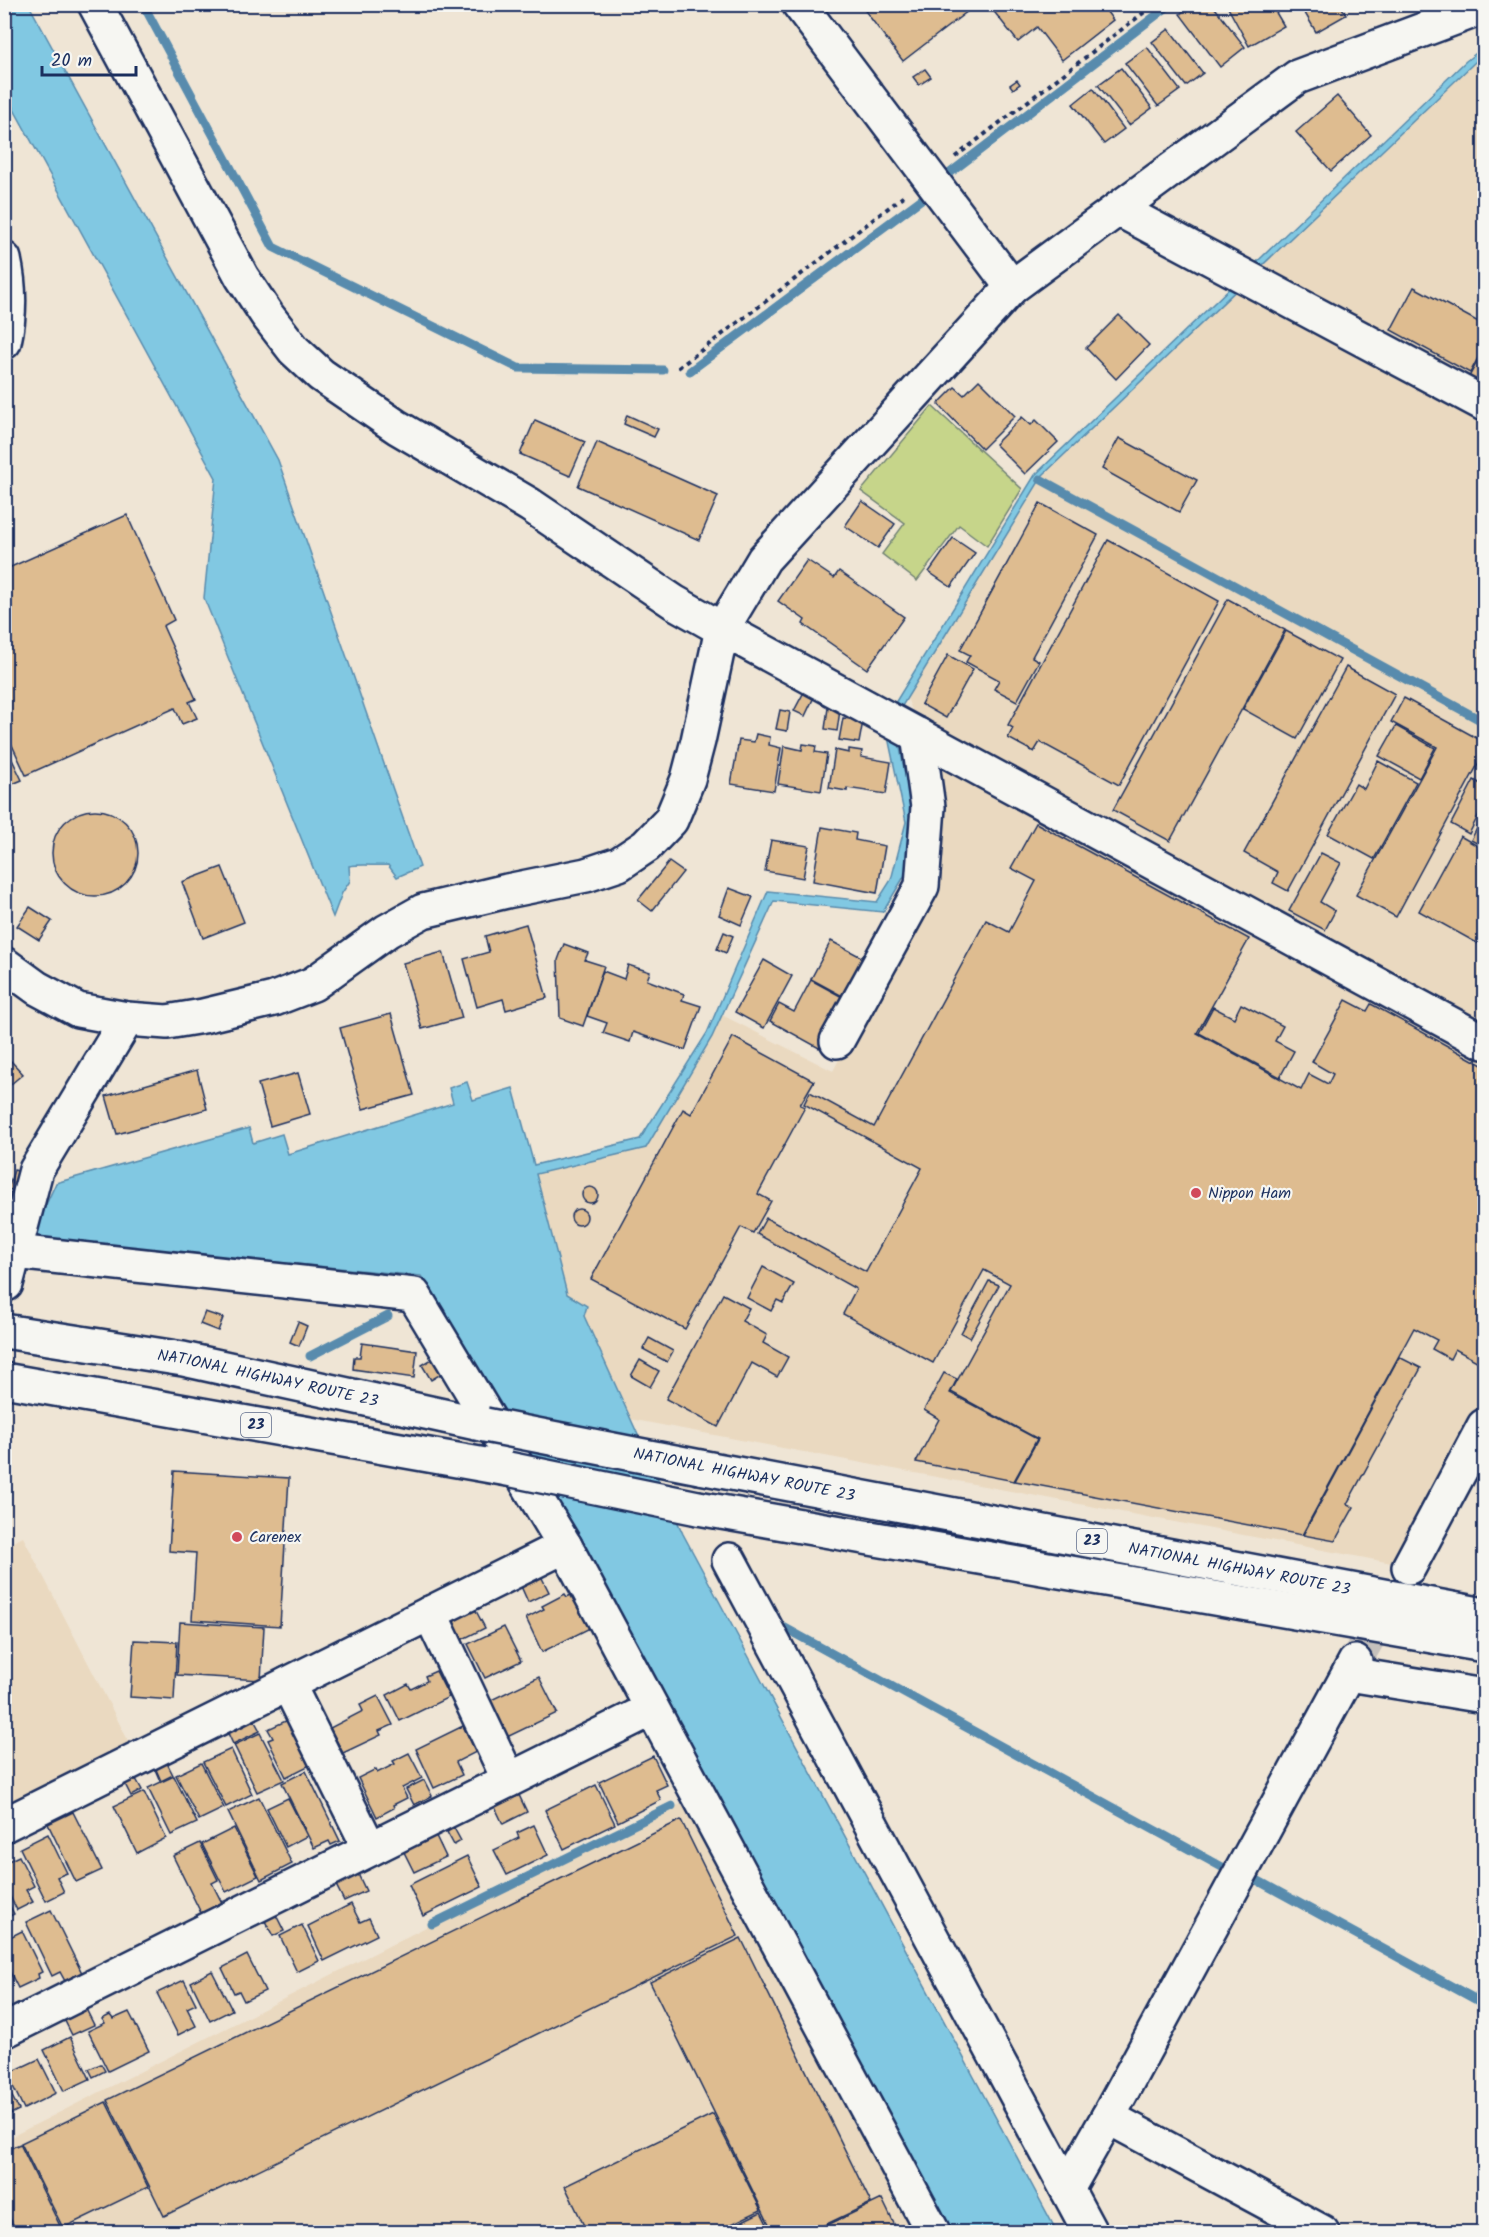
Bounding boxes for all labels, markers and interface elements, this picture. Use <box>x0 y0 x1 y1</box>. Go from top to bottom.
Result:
scale bar <box>42 39 136 77</box>
text: 20 m <box>51 47 92 76</box>
place label: Nippon Ham <box>1208 1181 1291 1206</box>
marker: Nippon Ham <box>1189 1186 1203 1200</box>
street label: NATIONAL HIGHWAY ROUTE 23 <box>156 1343 381 1414</box>
road number: 23 <box>241 1413 271 1437</box>
street label: NATIONAL HIGHWAY ROUTE 23 <box>631 1441 857 1509</box>
place label: Carenex <box>249 1525 302 1550</box>
road number: 23 <box>1077 1529 1107 1553</box>
marker: Carenex <box>230 1530 244 1544</box>
street label: NATIONAL HIGHWAY ROUTE 23 <box>1126 1536 1352 1602</box>

